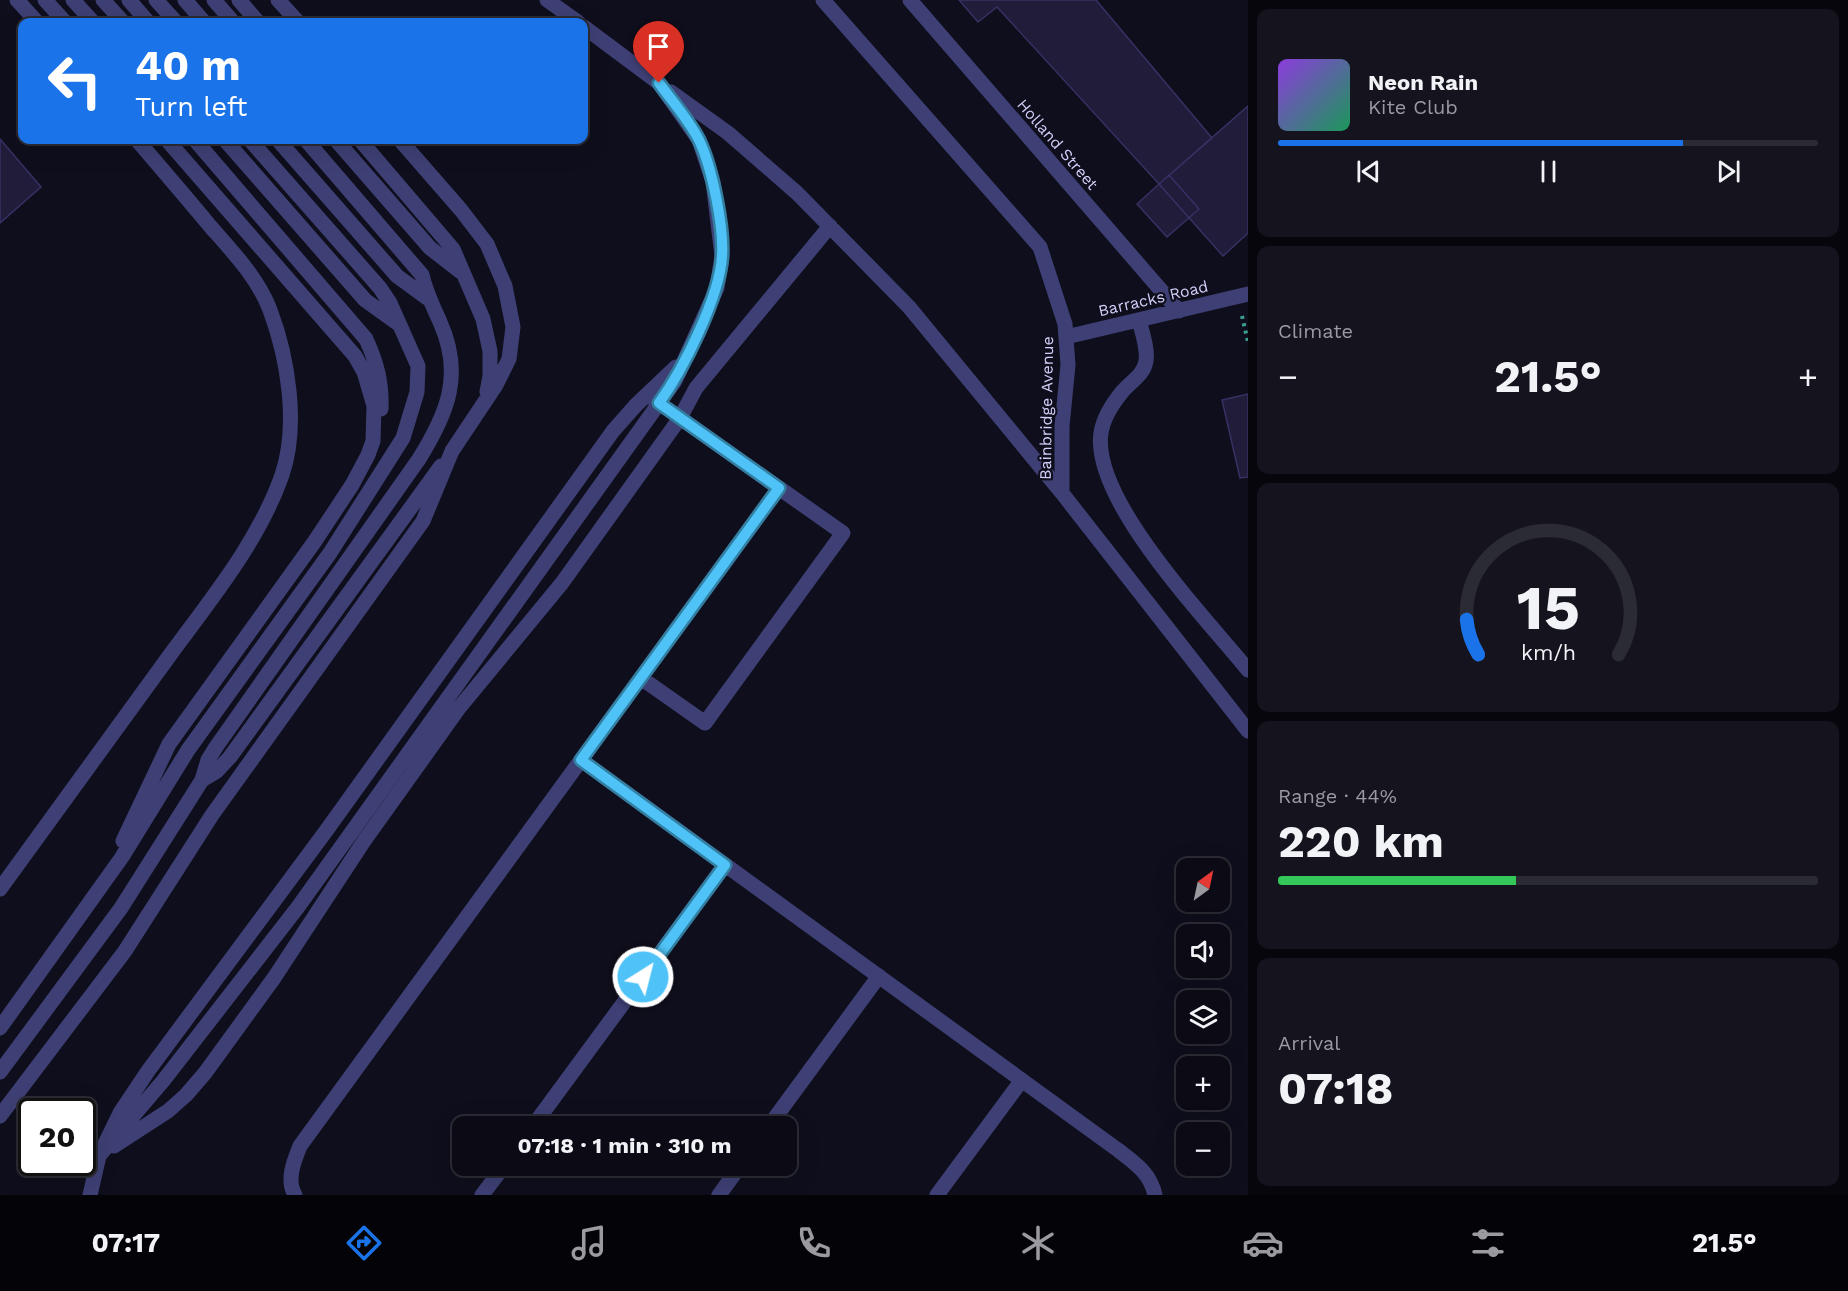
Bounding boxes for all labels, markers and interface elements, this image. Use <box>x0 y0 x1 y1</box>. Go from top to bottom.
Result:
pin <box>633 21 684 83</box>
icon: arrive <box>642 30 675 63</box>
text: 40 m <box>135 41 241 90</box>
icon: left <box>36 42 114 120</box>
text: Neon Rain <box>1368 70 1478 95</box>
text: Turn left <box>135 91 247 123</box>
street label: Holland Street <box>1013 95 1102 194</box>
text: Kite Club <box>1368 95 1458 119</box>
icon: previous <box>1352 155 1385 188</box>
icon: pause <box>1532 155 1565 188</box>
icon: next <box>1712 155 1745 188</box>
street label: Barracks Road <box>1096 277 1210 320</box>
text: Climate <box>1278 319 1353 343</box>
street label: Bainbridge Avenue <box>1036 336 1057 480</box>
text: 21.5° <box>1494 350 1602 403</box>
text: − <box>1278 357 1298 396</box>
text: + <box>1798 357 1818 396</box>
text: 15 <box>1516 571 1580 644</box>
text: km/h <box>1520 640 1576 665</box>
text: Range · 44% <box>1278 784 1397 808</box>
text: 220 km <box>1278 815 1444 868</box>
north arrow <box>1176 858 1230 912</box>
map controls <box>1176 858 1230 1176</box>
button: sound <box>1176 924 1230 978</box>
position arrow <box>611 945 675 1009</box>
button: layers <box>1176 990 1230 1044</box>
text: Arrival <box>1278 1031 1340 1055</box>
button: + <box>1176 1056 1230 1110</box>
text: 07:18 <box>1278 1062 1394 1115</box>
speed limit sign: 20 <box>18 1098 96 1176</box>
button: − <box>1176 1122 1230 1176</box>
text: 07:18 · 1 min · 310 m <box>518 1133 731 1158</box>
icon: directions <box>343 1222 385 1264</box>
icon: music <box>568 1222 610 1264</box>
icon: phone <box>793 1222 835 1264</box>
icon: climate <box>1017 1222 1059 1264</box>
icon: car <box>1242 1222 1284 1264</box>
icon: filters <box>1467 1222 1509 1264</box>
text: 07:17 <box>91 1227 160 1259</box>
text: 21.5° <box>1692 1227 1757 1259</box>

